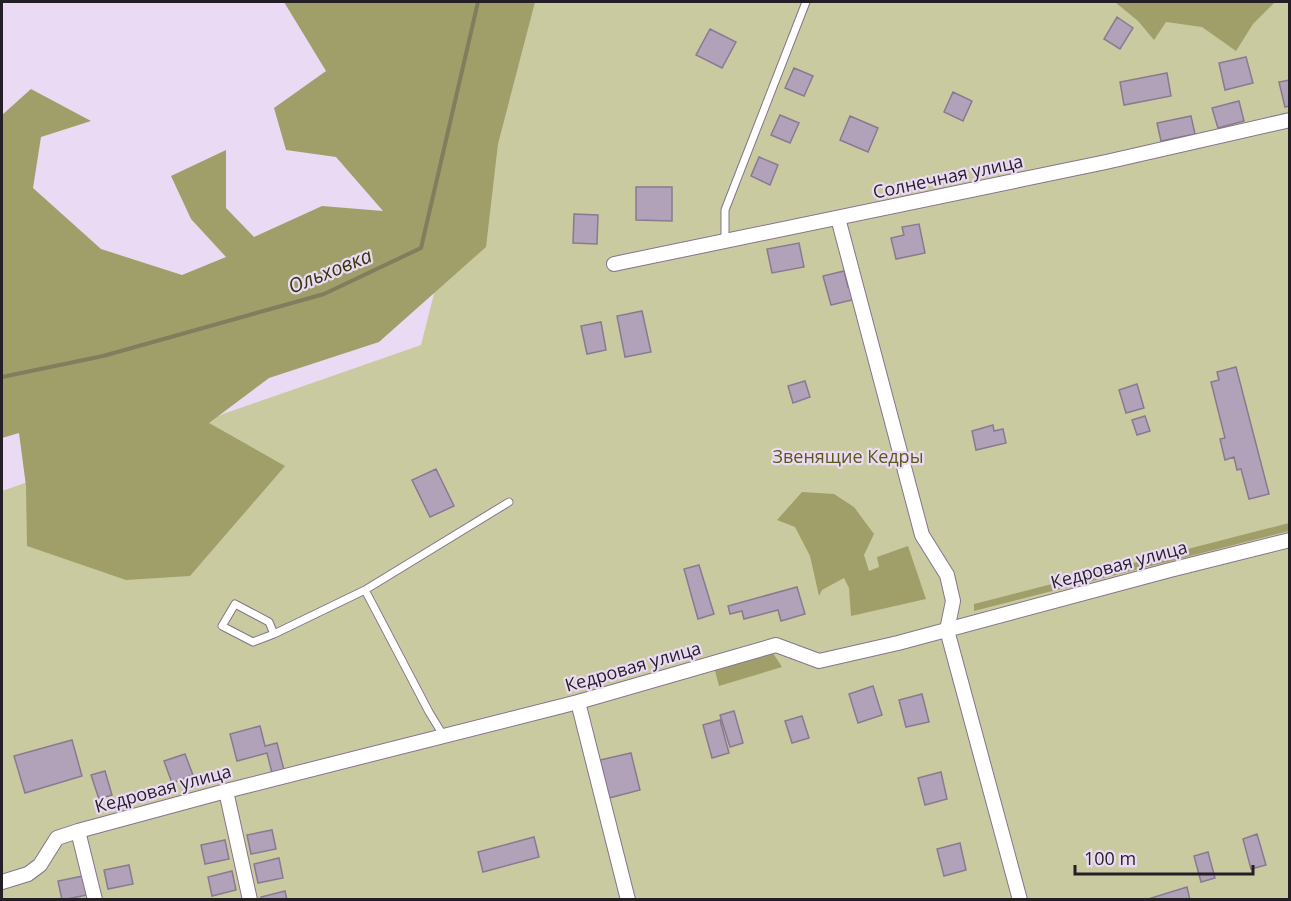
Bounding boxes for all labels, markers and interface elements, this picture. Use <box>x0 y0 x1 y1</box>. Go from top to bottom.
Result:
street label: Солнечная улица <box>870 148 1025 204</box>
water label: Ольховка <box>284 242 376 300</box>
park label: Звенящие Кедры <box>773 444 923 468</box>
street label: Кедровая улица <box>1048 534 1190 594</box>
street label: Кедровая улица <box>562 635 703 697</box>
street label: Кедровая улица <box>92 758 234 818</box>
scale bar <box>1075 838 1254 876</box>
text: 100 m <box>1084 846 1136 870</box>

